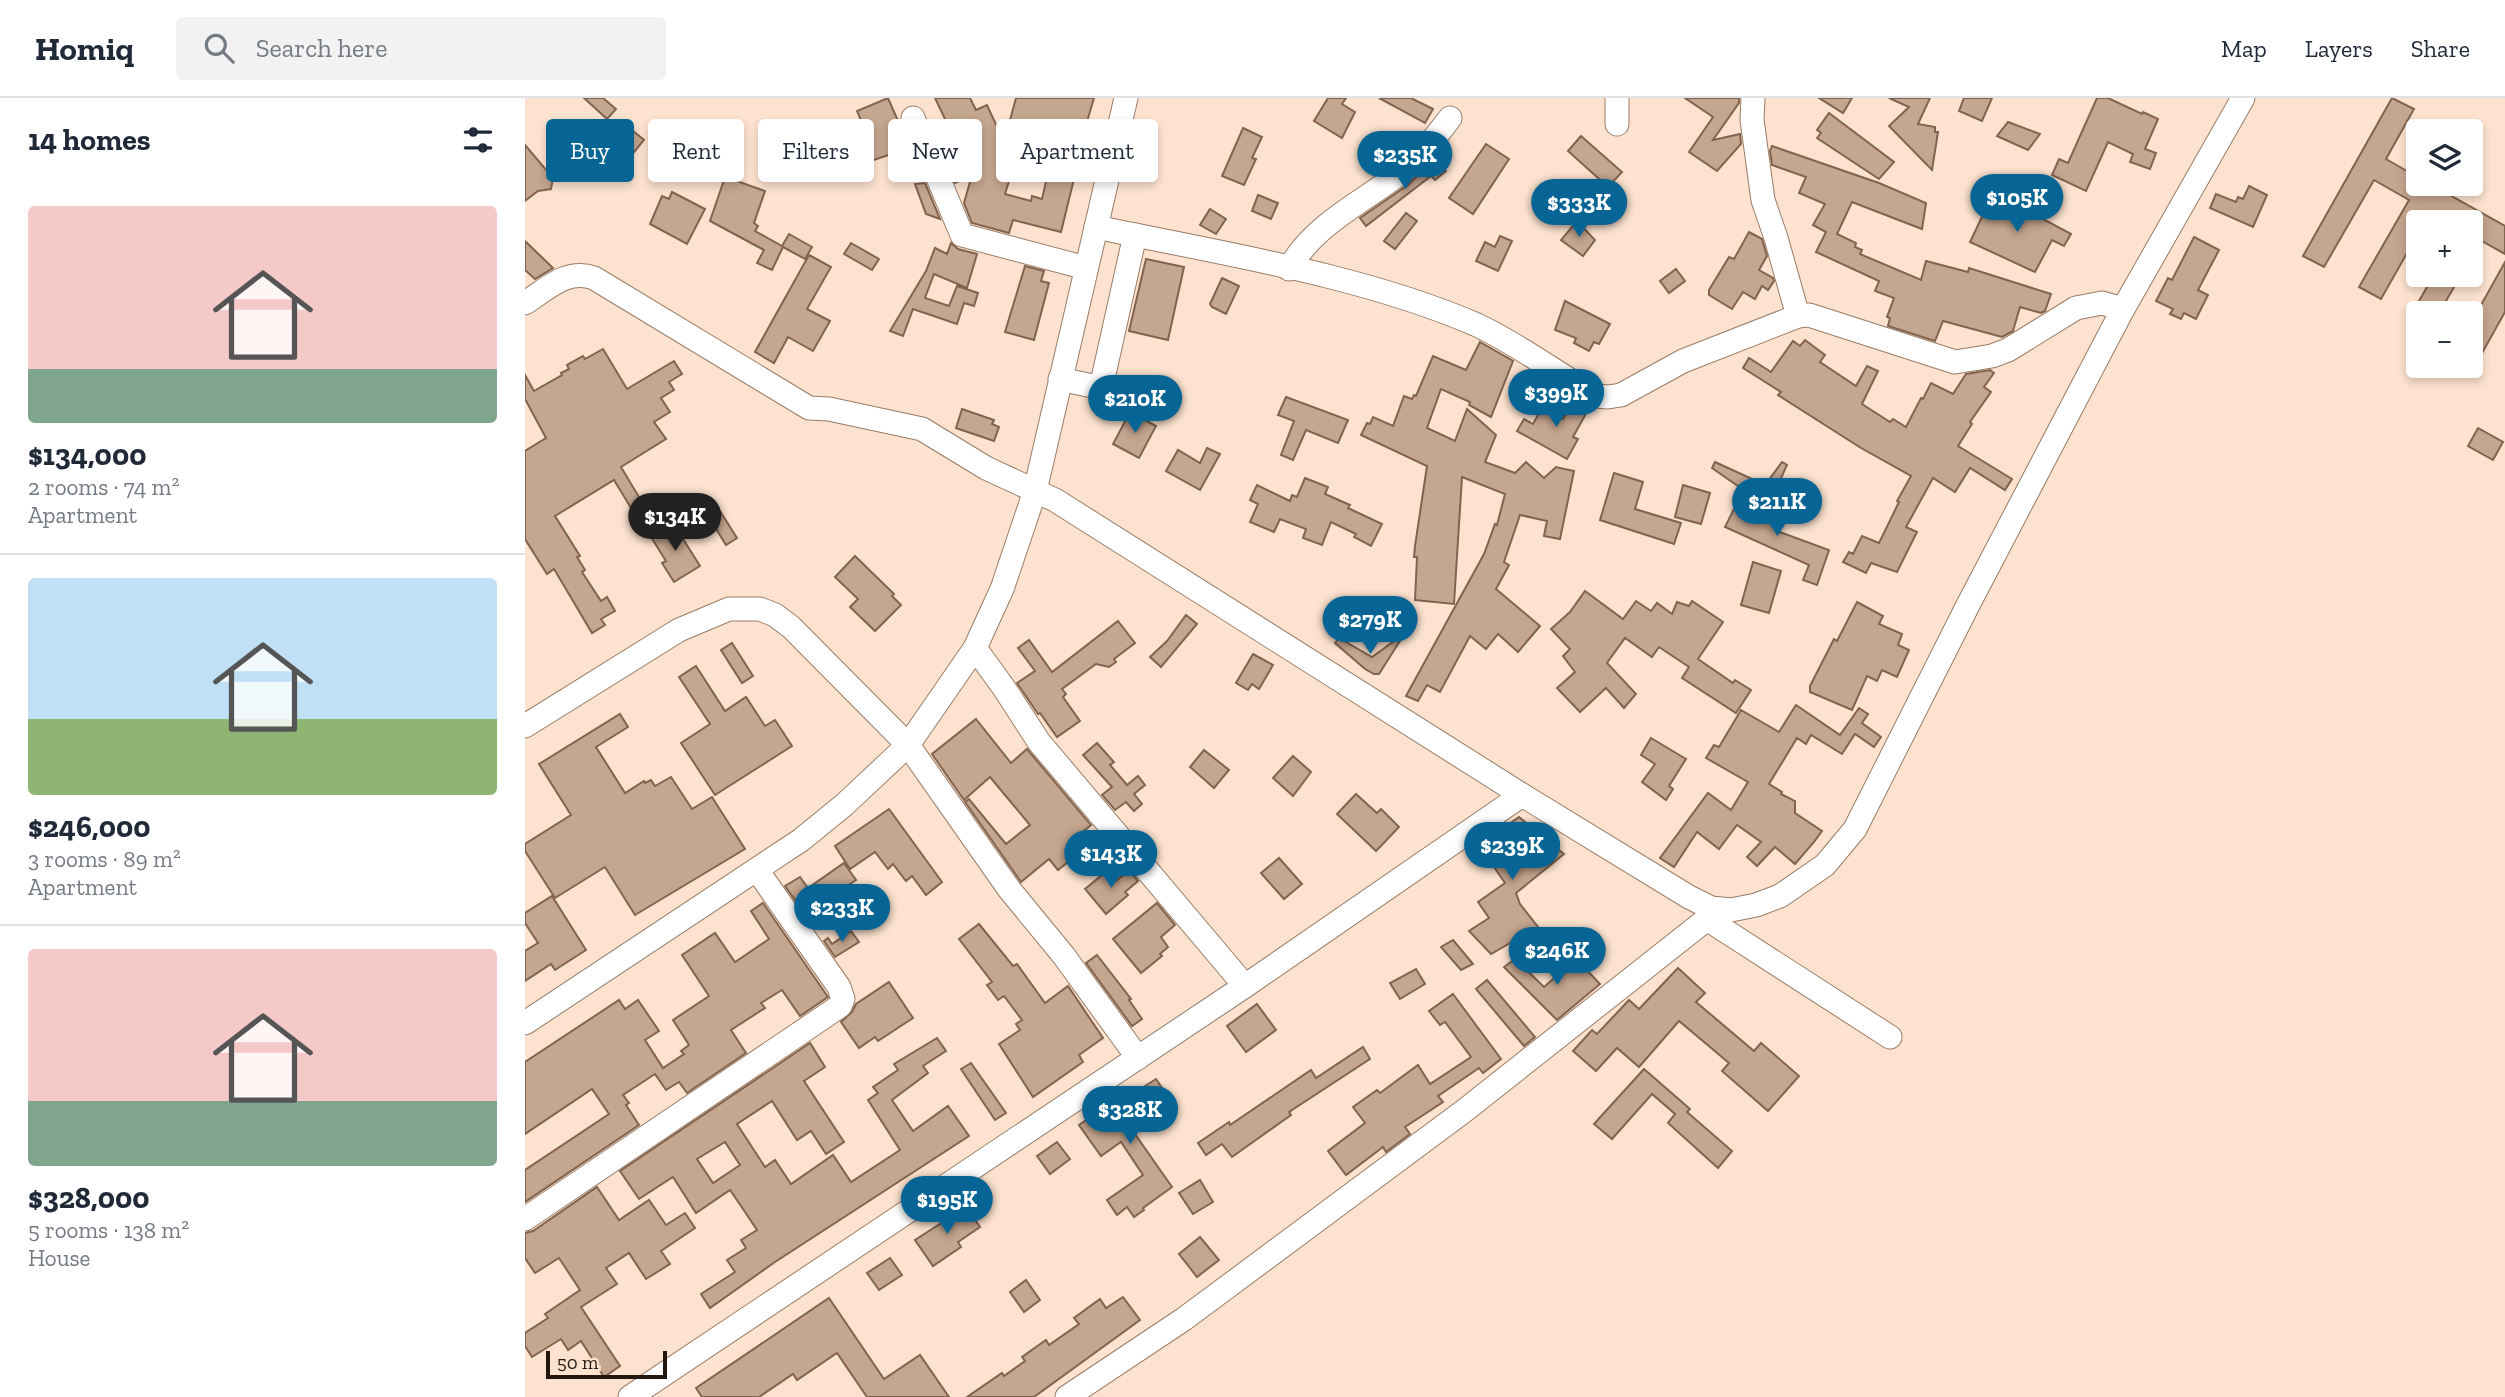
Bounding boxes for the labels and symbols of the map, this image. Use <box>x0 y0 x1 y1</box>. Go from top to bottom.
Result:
pin: $235K <box>1356 132 1454 191</box>
pin: $105K <box>1968 174 2066 234</box>
pin: $333K <box>1530 180 1628 239</box>
pin: $399K <box>1507 370 1605 429</box>
pin: $210K <box>1086 376 1184 435</box>
pin: $211K <box>1728 478 1826 538</box>
pin: $134K <box>626 494 724 553</box>
pin: $279K <box>1321 596 1419 656</box>
pin: $239K <box>1463 822 1561 882</box>
pin: $143K <box>1062 830 1160 890</box>
pin: $233K <box>793 884 891 944</box>
pin: $246K <box>1508 928 1606 987</box>
pin: $328K <box>1081 1086 1179 1146</box>
pin: $195K <box>898 1176 996 1236</box>
scale bar <box>546 1348 667 1380</box>

